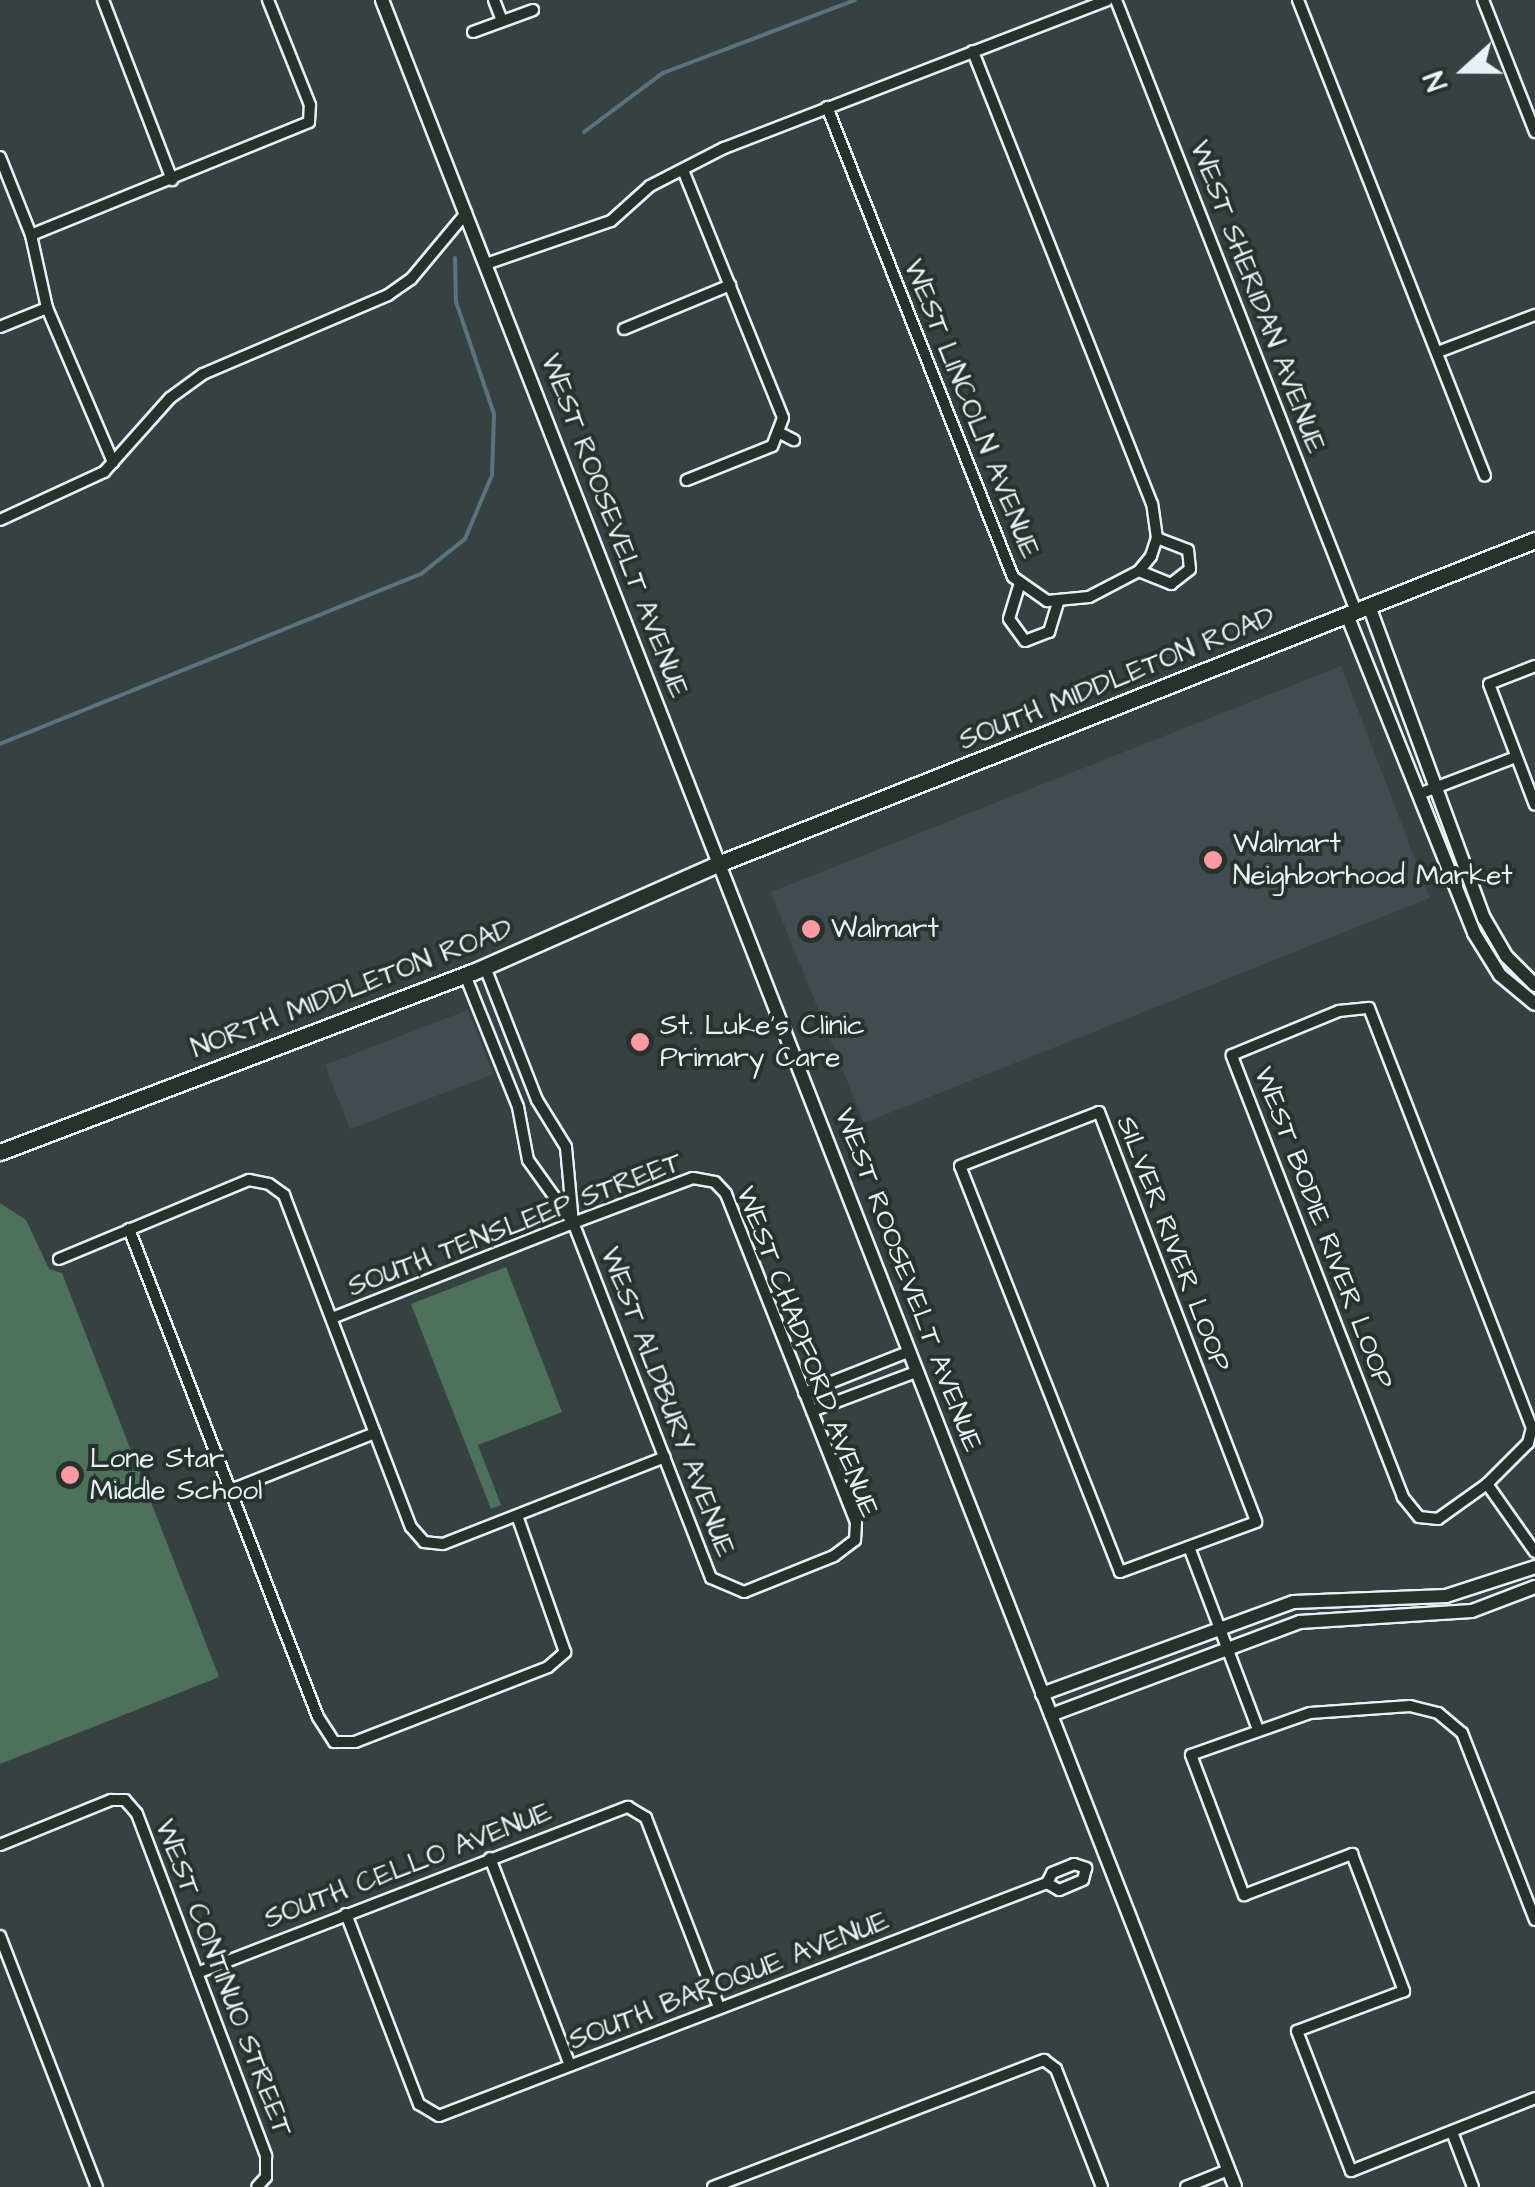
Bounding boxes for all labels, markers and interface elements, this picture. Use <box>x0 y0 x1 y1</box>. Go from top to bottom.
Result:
north arrow <box>1415 20 1515 120</box>
text: N <box>1415 66 1458 96</box>
street label: WEST SHERIDAN AVENUE <box>1182 136 1332 458</box>
street label: WEST LINCOLN AVENUE <box>896 255 1046 563</box>
street label: WEST ROOSEVELT AVENUE <box>533 349 695 703</box>
street label: SOUTH MIDDLETON ROAD <box>954 600 1280 758</box>
place label: Walmart Neighborhood Market <box>1233 827 1513 893</box>
marker: Walmart Neighborhood Market <box>1202 849 1224 871</box>
street label: NORTH MIDDLETON ROAD <box>187 912 517 1066</box>
place label: Walmart <box>831 912 939 946</box>
marker: Walmart <box>800 918 822 940</box>
place label: St. Luke's Clinic Primary Care <box>660 1009 865 1075</box>
marker: St. Luke's Clinic Primary Care <box>629 1031 651 1053</box>
street label: WEST BODIE RIVER LOOP <box>1246 1062 1400 1394</box>
street label: WEST ROOSEVELT AVENUE <box>827 1103 989 1457</box>
street label: SILVER RIVER LOOP <box>1109 1111 1237 1377</box>
street label: SOUTH TENSLEEP STREET <box>343 1146 687 1304</box>
street label: WEST CHADFORD AVENUE <box>728 1182 886 1522</box>
street label: WEST ALDBURY AVENUE <box>592 1243 742 1561</box>
place label: Lone Star Middle School <box>90 1442 262 1508</box>
marker: Lone Star Middle School <box>59 1464 81 1486</box>
street label: SOUTH CELLO AVENUE <box>260 1796 556 1936</box>
street label: WEST CONTINUO STREET <box>147 1815 299 2141</box>
street label: SOUTH BAROQUE AVENUE <box>564 1904 894 2058</box>

